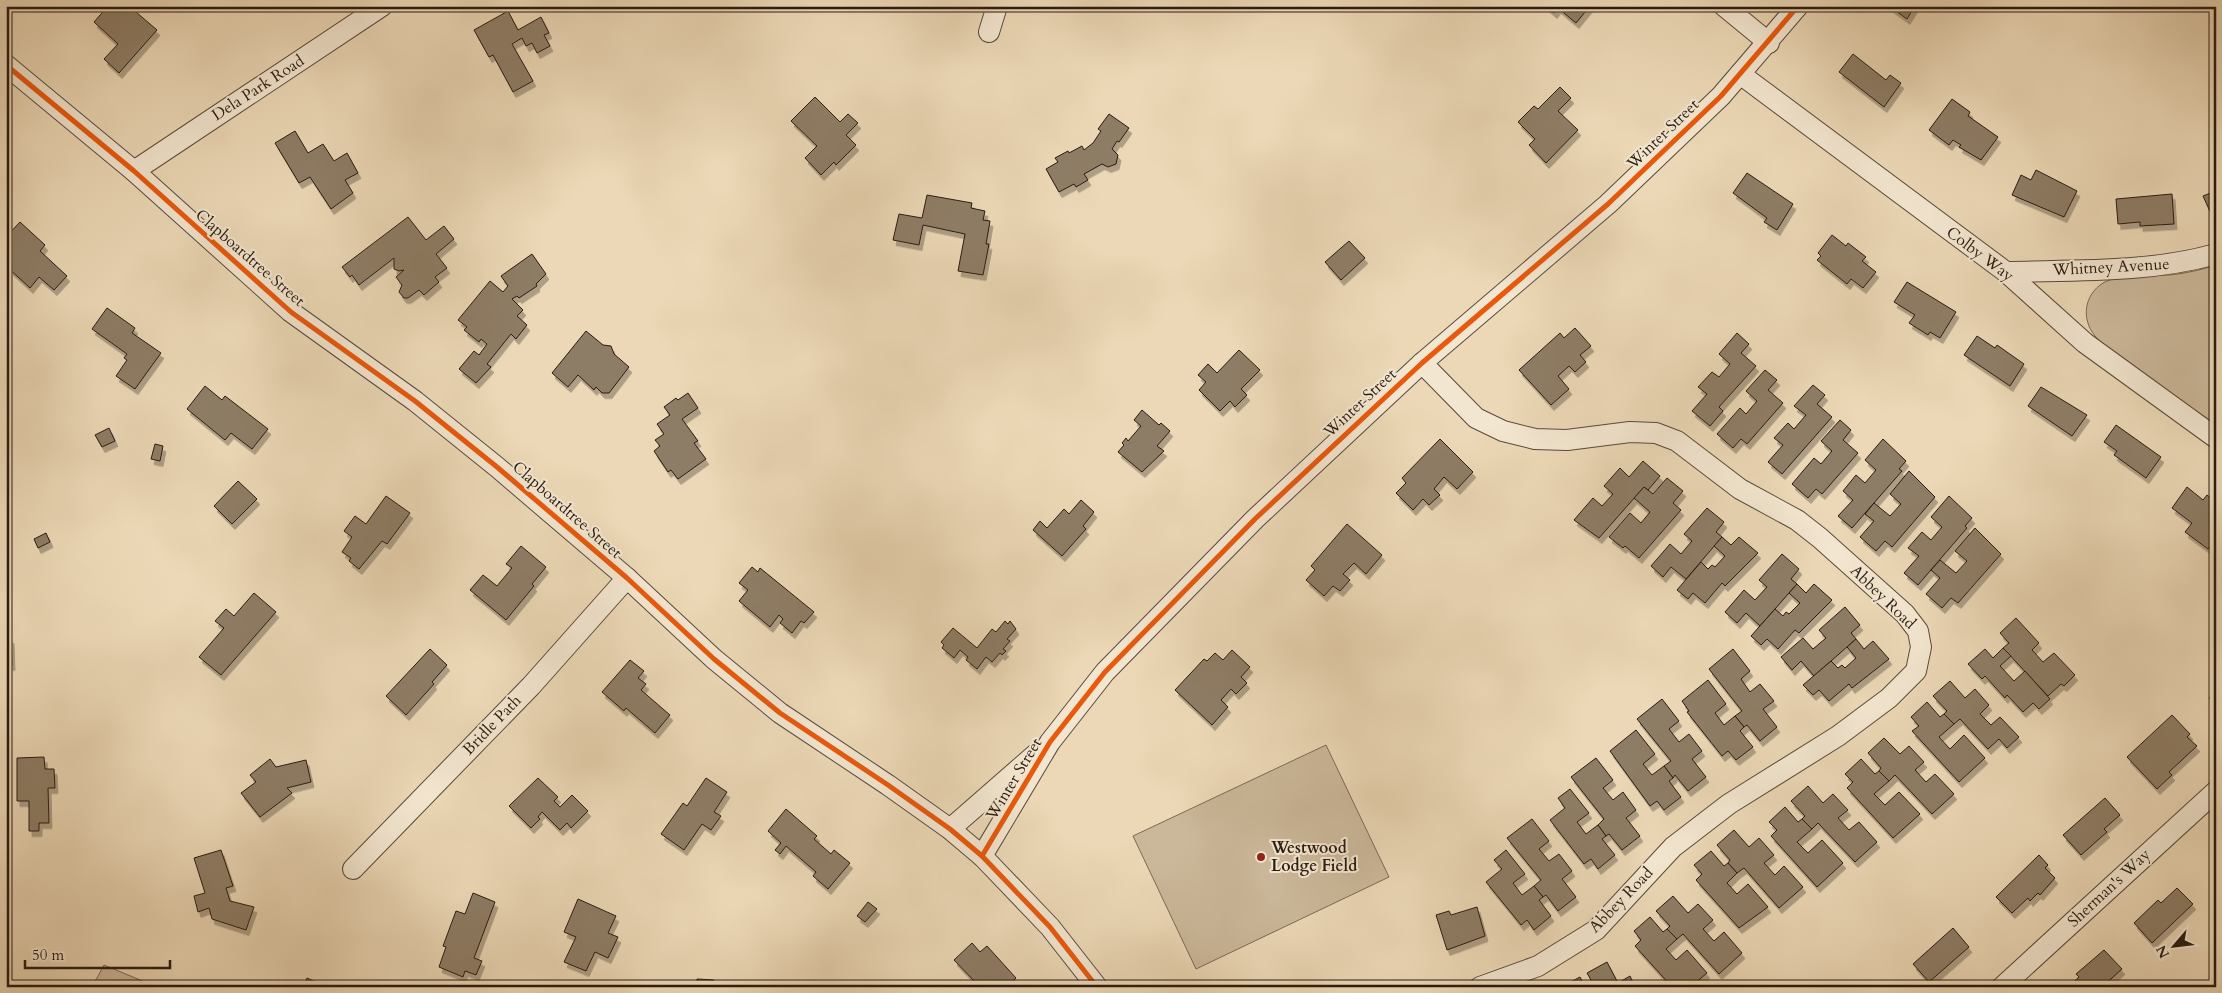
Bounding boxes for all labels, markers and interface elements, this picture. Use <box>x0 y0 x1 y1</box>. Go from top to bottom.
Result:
street label: Dela Park Road <box>208 50 309 126</box>
street label: Winter Street <box>1621 94 1704 175</box>
street label: Clapboardtree Street <box>191 204 309 312</box>
street label: Colby Way <box>1942 221 2019 287</box>
street label: Whitney Avenue <box>2051 253 2170 281</box>
street label: Winter Street <box>1318 364 1401 443</box>
street label: Clapboardtree Street <box>508 456 626 564</box>
street label: Abbey Road <box>1845 560 1921 634</box>
street label: Bridle Path <box>458 690 526 760</box>
street label: Winter Street <box>980 734 1047 825</box>
place label: Westwood Lodge Field <box>1270 837 1357 877</box>
street label: Sherman's Way <box>2063 844 2156 932</box>
marker: Westwood Lodge Field <box>1255 851 1267 863</box>
street label: Abbey Road <box>1584 862 1658 938</box>
north arrow <box>2150 920 2200 970</box>
scale bar <box>25 938 170 970</box>
text: N <box>2152 942 2174 962</box>
text: 50 m <box>32 945 64 965</box>

